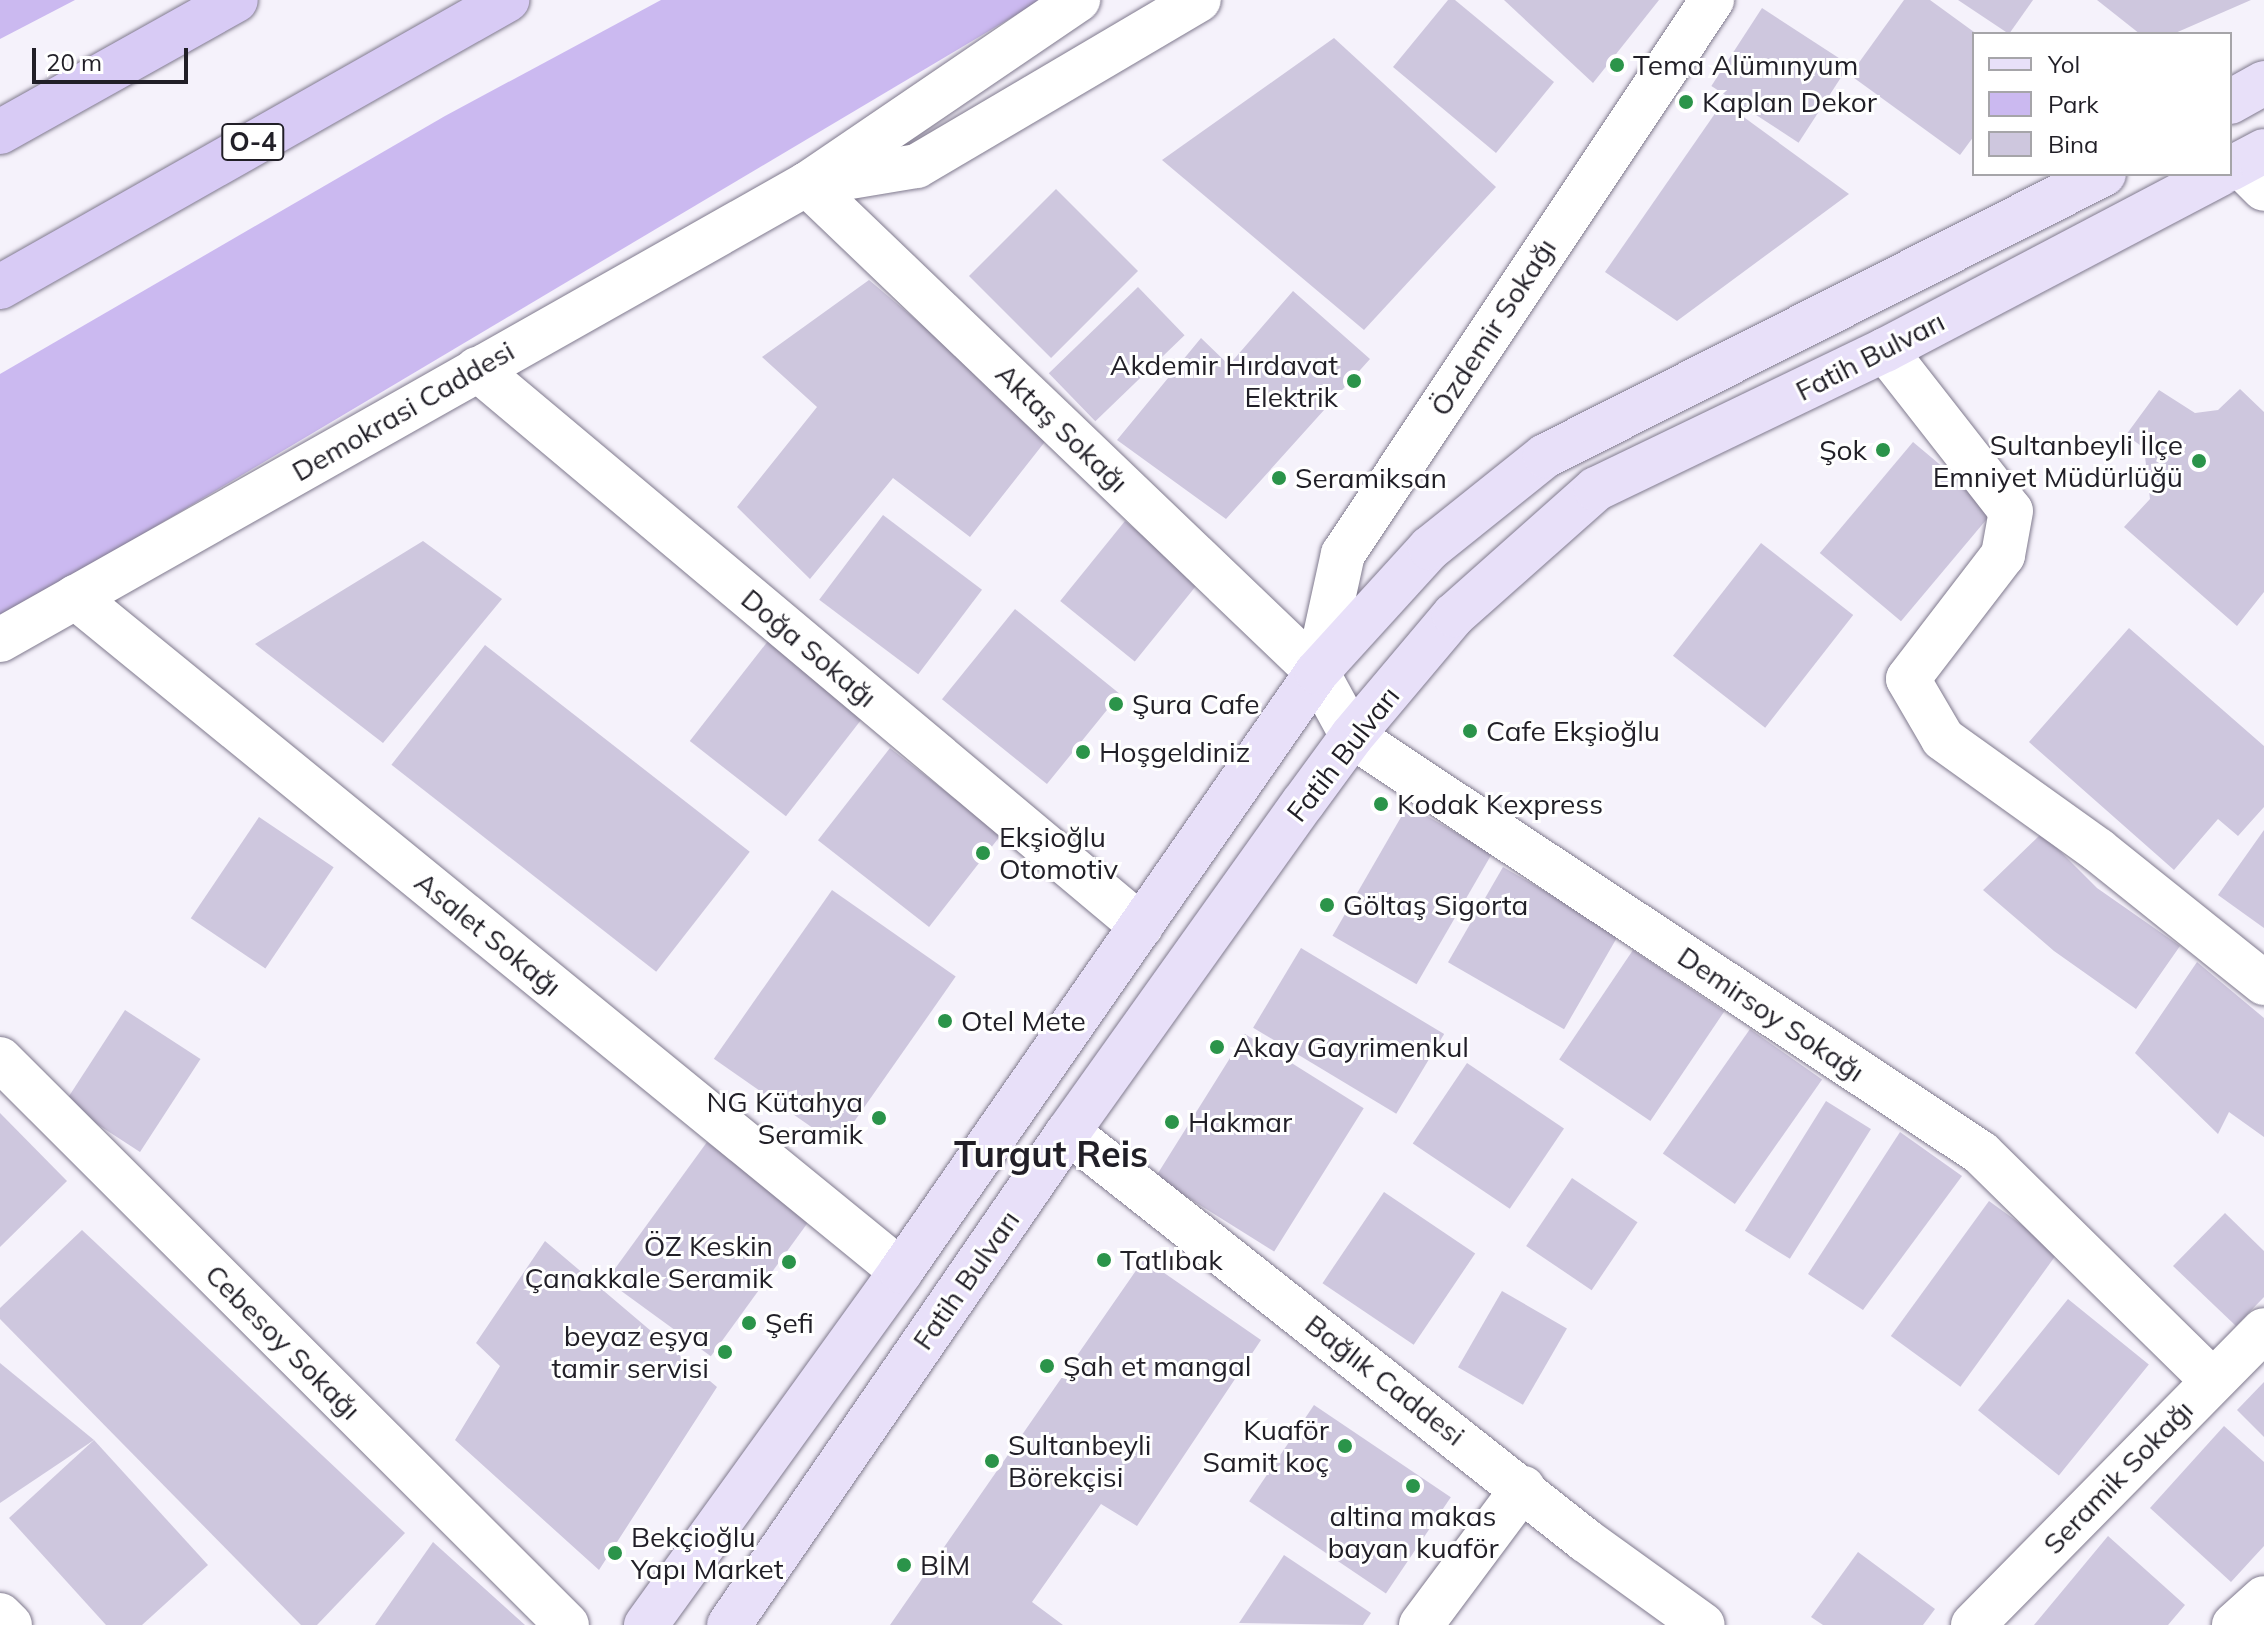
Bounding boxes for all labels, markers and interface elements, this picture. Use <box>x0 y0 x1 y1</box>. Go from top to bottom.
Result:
scale bar <box>36 32 192 82</box>
legend <box>1972 32 2232 176</box>
text: 20 m <box>46 47 102 77</box>
place label: Tema Alümınyum <box>1633 48 1858 82</box>
text: Yol <box>2048 49 2080 79</box>
marker: Tema Alümınyum <box>1608 56 1626 74</box>
place label: Kaplan Dekor <box>1702 85 1877 119</box>
text: Park <box>2048 89 2099 119</box>
marker: Kaplan Dekor <box>1677 93 1695 111</box>
road number: O-4 <box>221 120 285 164</box>
text: Bina <box>2048 129 2099 159</box>
street label: Özdemir Sokağı <box>1423 232 1563 422</box>
street label: Fatih Bulvarı <box>1790 304 1950 408</box>
street label: Demokrasi Caddesi <box>286 334 520 488</box>
place label: Akdemir Hırdavat Elektrik <box>1110 348 1338 414</box>
street label: Aktaş Sokağı <box>989 357 1135 499</box>
marker: Akdemir Hırdavat Elektrik <box>1345 372 1363 390</box>
place label: Sultanbeyli İlçe Emniyet Müdürlüğü <box>1933 428 2183 494</box>
place label: Şok <box>1819 433 1867 467</box>
marker: Şok <box>1874 441 1892 459</box>
marker: Sultanbeyli İlçe Emniyet Müdürlüğü <box>2190 452 2208 470</box>
place label: Seramiksan <box>1295 461 1447 495</box>
marker: Seramiksan <box>1270 469 1288 487</box>
street label: Doğa Sokağı <box>735 582 883 714</box>
street label: Fatih Bulvarı <box>1280 680 1406 828</box>
place label: Şura Cafe <box>1132 687 1260 721</box>
marker: Şura Cafe <box>1107 695 1125 713</box>
place label: Cafe Ekşioğlu <box>1486 714 1660 748</box>
marker: Cafe Ekşioğlu <box>1461 722 1479 740</box>
place label: Hoşgeldiniz <box>1099 735 1250 769</box>
marker: Hoşgeldiniz <box>1074 743 1092 761</box>
place label: Kodak Kexpress <box>1397 787 1603 821</box>
marker: Kodak Kexpress <box>1372 795 1390 813</box>
place label: Ekşioğlu Otomotiv <box>999 820 1118 886</box>
marker: Ekşioğlu Otomotiv <box>974 844 992 862</box>
street label: Asalet Sokağı <box>408 865 568 1003</box>
place label: Göltaş Sigorta <box>1343 888 1528 922</box>
marker: Göltaş Sigorta <box>1318 896 1336 914</box>
street label: Demirsoy Sokağı <box>1672 939 1870 1089</box>
place label: Otel Mete <box>961 1004 1086 1038</box>
marker: Otel Mete <box>936 1012 954 1030</box>
place label: Akay Gayrimenkul <box>1233 1030 1469 1064</box>
marker: Akay Gayrimenkul <box>1208 1038 1226 1056</box>
place label: NG Kütahya Seramik <box>706 1085 863 1151</box>
place label: Hakmar <box>1188 1105 1292 1139</box>
marker: NG Kütahya Seramik <box>870 1109 888 1127</box>
marker: Hakmar <box>1163 1113 1181 1131</box>
district label: Turgut Reis <box>954 1132 1148 1176</box>
street label: Fatih Bulvarı <box>906 1204 1026 1356</box>
place label: ÖZ Keskin Çanakkale Seramik <box>524 1229 773 1295</box>
place label: Tatlıbak <box>1120 1243 1223 1277</box>
marker: Tatlıbak <box>1095 1251 1113 1269</box>
marker: ÖZ Keskin Çanakkale Seramik <box>780 1253 798 1271</box>
street label: Cebesoy Sokağı <box>199 1258 367 1426</box>
place label: Şefi <box>765 1306 814 1340</box>
street label: Bağlık Caddesi <box>1299 1307 1471 1453</box>
marker: Şefi <box>740 1314 758 1332</box>
place label: beyaz eşya tamir servisi <box>551 1319 709 1385</box>
marker: beyaz eşya tamir servisi <box>716 1343 734 1361</box>
place label: Şah et mangal <box>1063 1349 1251 1383</box>
marker: Şah et mangal <box>1038 1357 1056 1375</box>
street label: Seramik Sokağı <box>2036 1393 2200 1561</box>
place label: Kuaför Samit koç <box>1202 1413 1329 1479</box>
place label: Sultanbeyli Börekçisi <box>1008 1428 1151 1494</box>
marker: Kuaför Samit koç <box>1336 1437 1354 1455</box>
marker: Sultanbeyli Börekçisi <box>983 1452 1001 1470</box>
marker: altina makas bayan kuaför <box>1404 1477 1422 1495</box>
place label: altina makas bayan kuaför <box>1327 1499 1499 1565</box>
place label: Bekçioğlu Yapı Market <box>631 1520 784 1586</box>
marker: Bekçioğlu Yapı Market <box>606 1544 624 1562</box>
place label: BİM <box>920 1548 970 1582</box>
marker: BİM <box>895 1556 913 1574</box>

